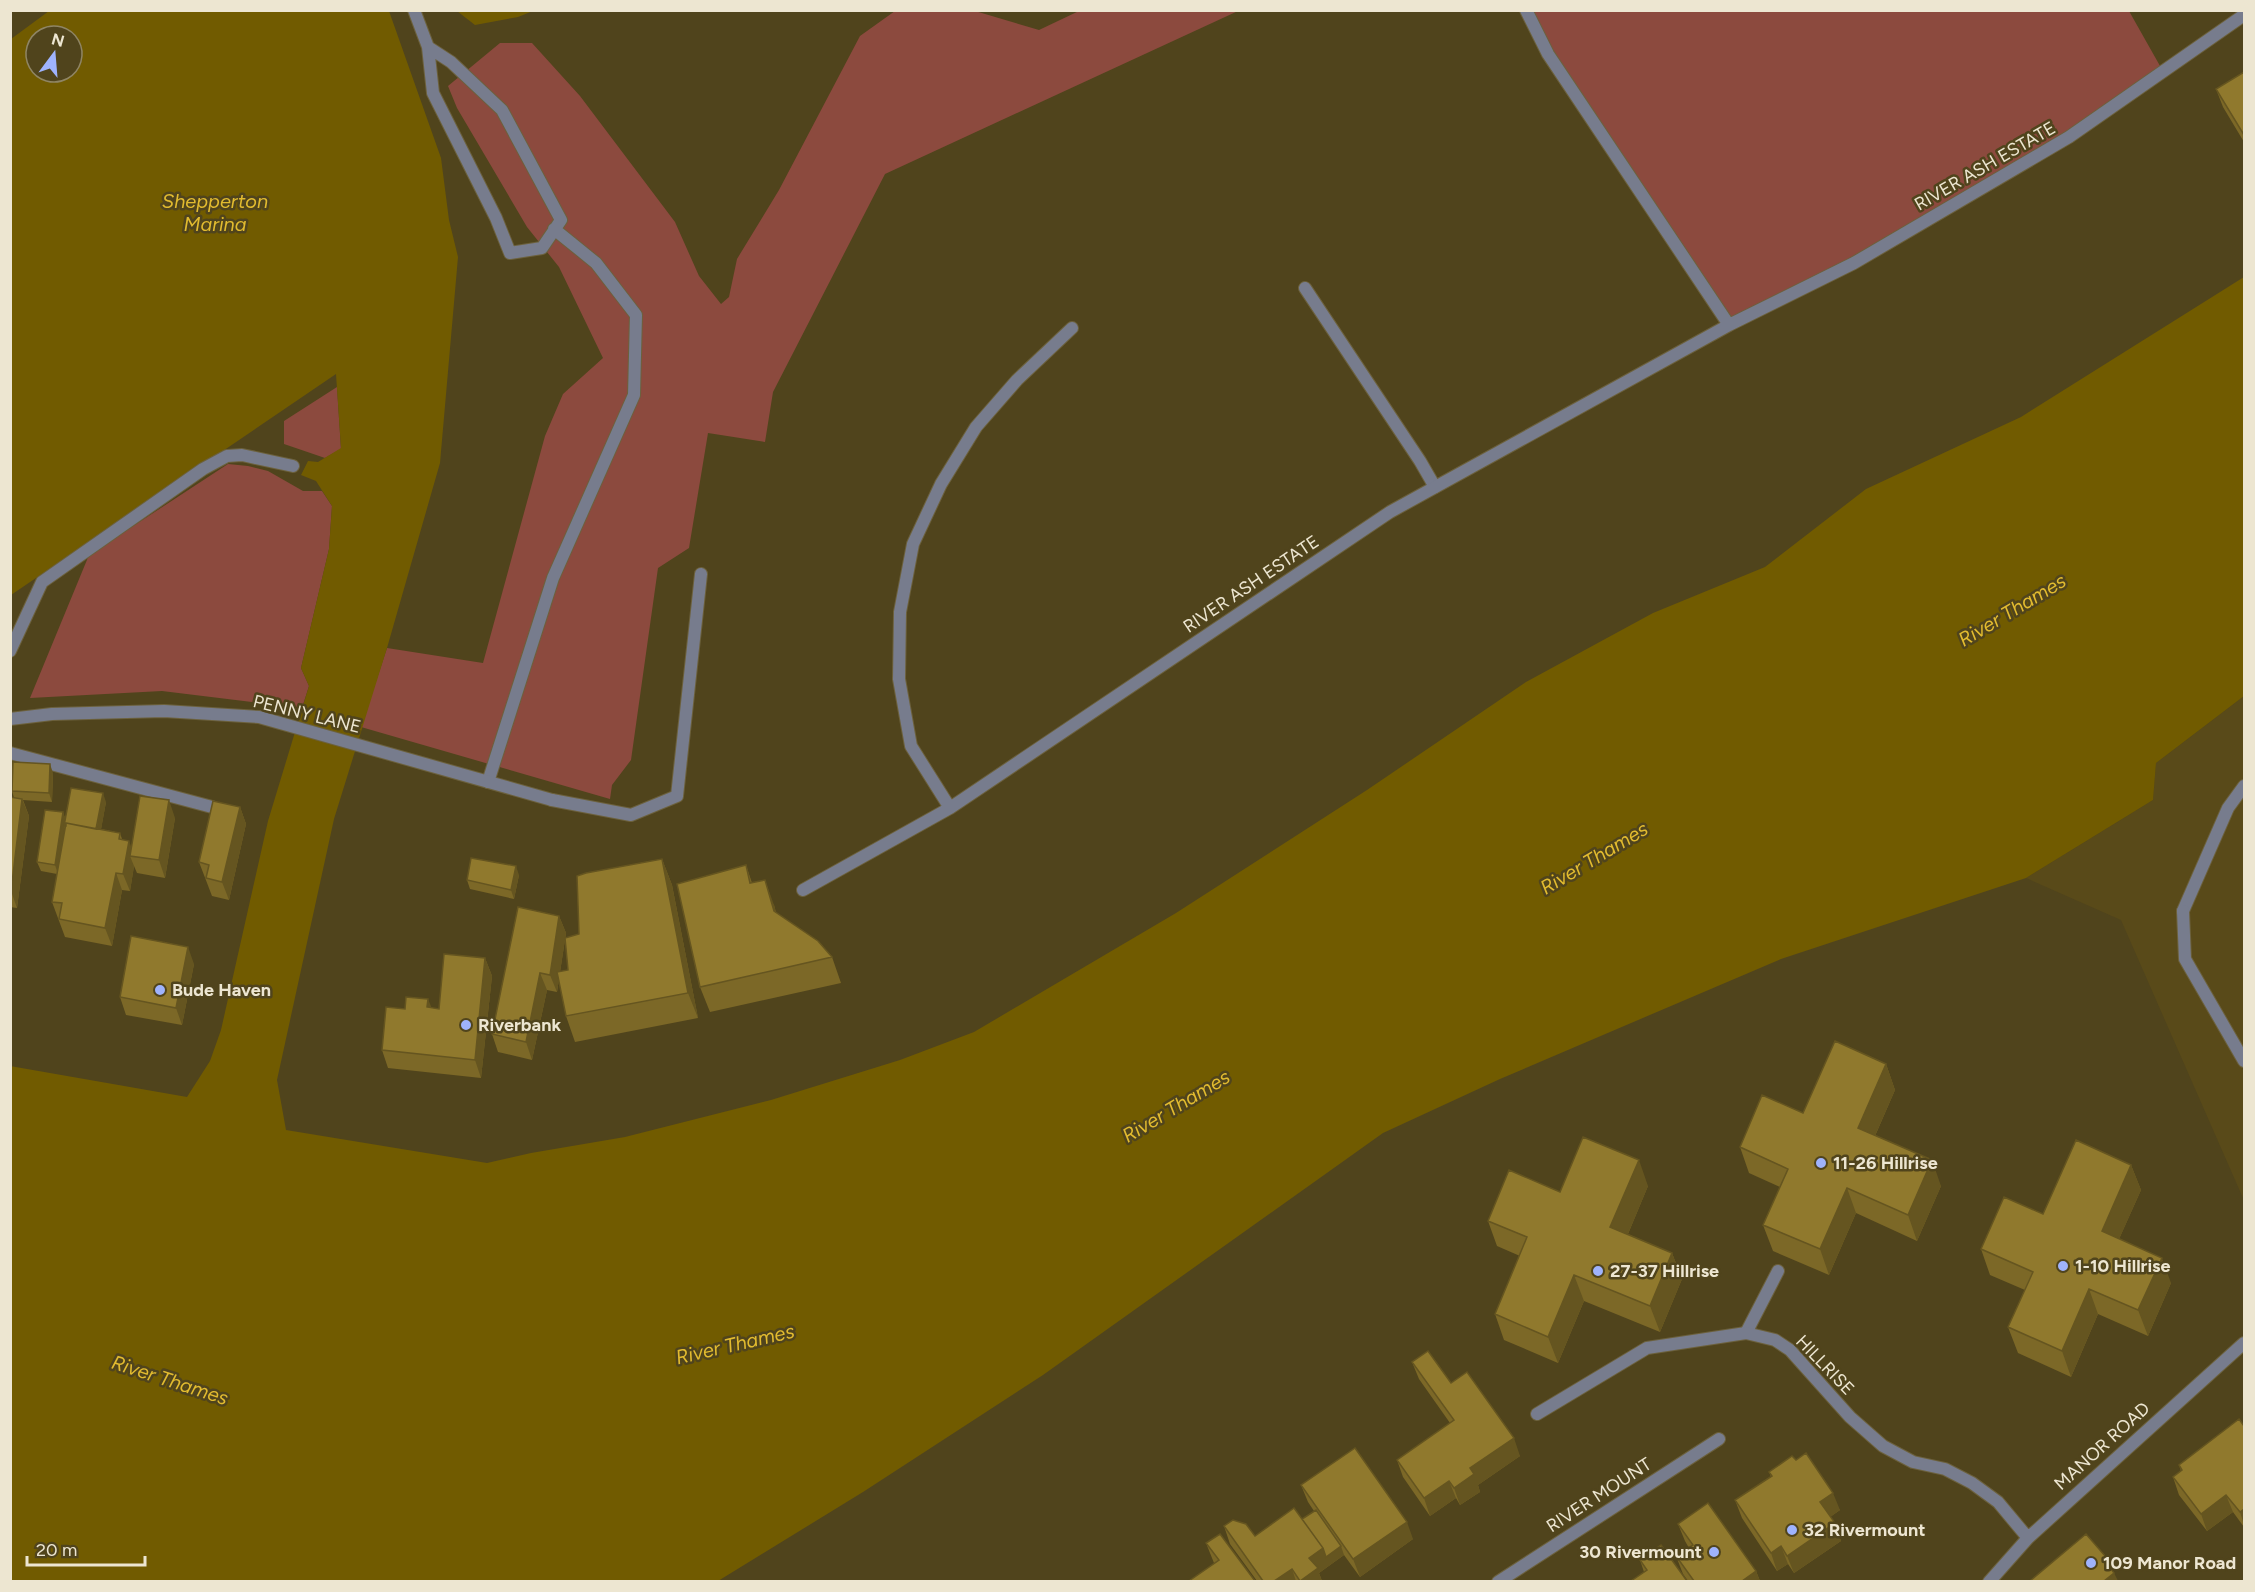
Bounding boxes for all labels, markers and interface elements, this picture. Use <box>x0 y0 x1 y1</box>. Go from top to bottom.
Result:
north arrow <box>24 24 84 84</box>
text: N <box>49 29 67 51</box>
street label: RIVER ASH ESTATE <box>1911 117 2059 215</box>
water label: Shepperton Marina <box>162 189 268 236</box>
street label: RIVER ASH ESTATE <box>1179 530 1323 638</box>
water label: River Thames <box>1954 568 2071 652</box>
street label: PENNY LANE <box>251 690 363 738</box>
water label: River Thames <box>1536 816 1653 900</box>
place label: Bude Haven <box>172 979 271 1001</box>
marker: Bude Haven <box>153 983 167 997</box>
place label: Riverbank <box>478 1014 561 1036</box>
marker: Riverbank <box>459 1018 473 1032</box>
water label: River Thames <box>1118 1064 1235 1148</box>
place label: 11-26 Hillrise <box>1833 1152 1938 1174</box>
marker: 11-26 Hillrise <box>1814 1156 1828 1170</box>
place label: 1-10 Hillrise <box>2075 1255 2170 1277</box>
marker: 1-10 Hillrise <box>2056 1259 2070 1273</box>
place label: 27-37 Hillrise <box>1610 1260 1719 1282</box>
marker: 27-37 Hillrise <box>1591 1264 1605 1278</box>
water label: River Thames <box>673 1319 797 1369</box>
street label: HILLRISE <box>1791 1330 1859 1400</box>
water label: River Thames <box>109 1350 232 1410</box>
street label: MANOR ROAD <box>2050 1397 2154 1495</box>
street label: RIVER MOUNT <box>1542 1453 1656 1537</box>
place label: 32 Rivermount <box>1804 1519 1925 1541</box>
marker: 32 Rivermount <box>1785 1523 1799 1537</box>
scale bar <box>27 1529 146 1567</box>
text: 20 m <box>36 1539 77 1561</box>
place label: 30 Rivermount <box>1579 1541 1702 1563</box>
marker: 30 Rivermount <box>1707 1545 1721 1559</box>
place label: 109 Manor Road <box>2103 1552 2236 1574</box>
marker: 109 Manor Road <box>2084 1556 2098 1570</box>

